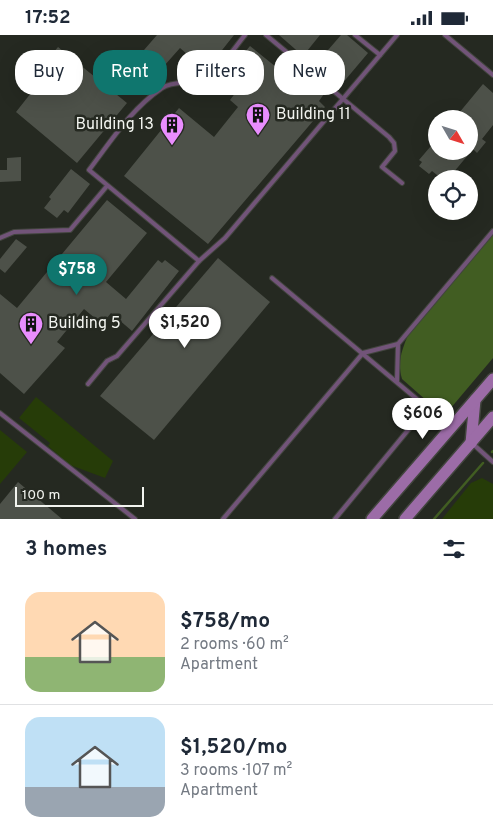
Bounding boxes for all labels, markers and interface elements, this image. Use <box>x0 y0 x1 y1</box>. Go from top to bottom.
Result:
text: 17:52 <box>25 6 71 30</box>
chip: Buy <box>15 50 83 95</box>
chip: Rent <box>93 50 167 95</box>
chip: Filters <box>177 50 264 95</box>
chip: New <box>274 50 345 95</box>
building icon: Building 11 <box>245 102 271 136</box>
place label: Building 11 <box>276 105 351 125</box>
north arrow <box>428 110 478 160</box>
map controls <box>428 110 478 220</box>
building icon: Building 13 <box>159 112 185 146</box>
place label: Building 13 <box>76 115 154 135</box>
button: locate <box>428 170 478 220</box>
pin: $758 <box>47 253 107 296</box>
text: $758 <box>58 260 96 280</box>
pin: $1,520 <box>144 307 226 349</box>
building icon: Building 5 <box>18 311 44 345</box>
text: $1,520 <box>160 313 210 333</box>
place label: Building 5 <box>48 314 121 334</box>
pin: $606 <box>393 397 453 440</box>
text: $606 <box>403 404 443 424</box>
scale bar <box>15 484 144 507</box>
text: 100 m <box>22 487 60 504</box>
icon: filters <box>440 535 468 563</box>
text: 3 homes <box>25 536 107 563</box>
text: $758/mo <box>180 608 270 635</box>
icon: home <box>65 612 125 672</box>
text: 2 rooms · 60 m² <box>180 635 289 655</box>
text: Apartment <box>180 655 258 675</box>
text: $1,520/mo <box>180 734 287 761</box>
icon: home <box>65 737 125 797</box>
text: 3 rooms · 107 m² <box>180 761 292 781</box>
text: Apartment <box>180 781 258 801</box>

